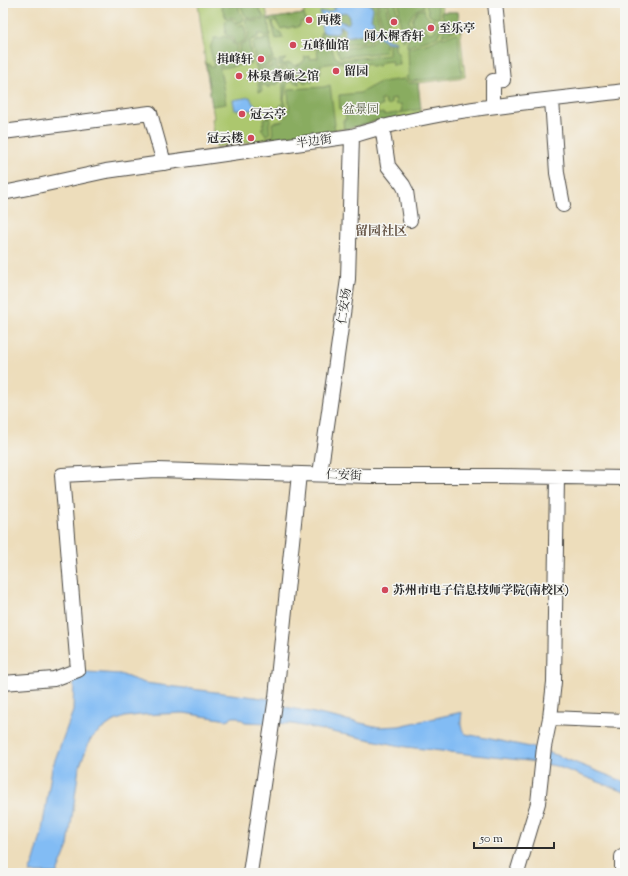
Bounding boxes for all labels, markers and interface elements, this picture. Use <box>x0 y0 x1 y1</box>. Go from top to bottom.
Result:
place label: 西楼 <box>317 12 341 30</box>
marker: 西楼 <box>304 15 314 25</box>
marker: 闻木樨香轩 <box>389 17 399 27</box>
place label: 至乐亭 <box>439 20 475 38</box>
marker: 至乐亭 <box>426 23 436 33</box>
place label: 闻木樨香轩 <box>364 28 424 46</box>
place label: 五峰仙馆 <box>301 37 349 55</box>
marker: 五峰仙馆 <box>288 40 298 50</box>
place label: 揖峰轩 <box>217 51 253 69</box>
marker: 揖峰轩 <box>256 54 266 64</box>
place label: 留园 <box>344 63 368 81</box>
marker: 留园 <box>331 66 341 76</box>
place label: 林泉耆硕之馆 <box>247 68 319 86</box>
marker: 林泉耆硕之馆 <box>234 71 244 81</box>
park label: 盆景园 <box>343 101 379 119</box>
place label: 冠云亭 <box>250 106 286 124</box>
marker: 冠云亭 <box>237 109 247 119</box>
place label: 冠云楼 <box>207 130 243 148</box>
street label: 半边街 <box>295 130 334 153</box>
marker: 冠云楼 <box>246 133 256 143</box>
district label: 留园社区 <box>355 223 407 241</box>
street label: 仁安场 <box>334 287 356 325</box>
street label: 仁安街 <box>326 466 363 486</box>
place label: 苏州市电子信息技师学院(南校区) <box>393 582 569 600</box>
marker: 苏州市电子信息技师学院(南校区) <box>380 585 390 595</box>
scale bar <box>474 824 554 850</box>
text: 50 m <box>479 830 503 848</box>

